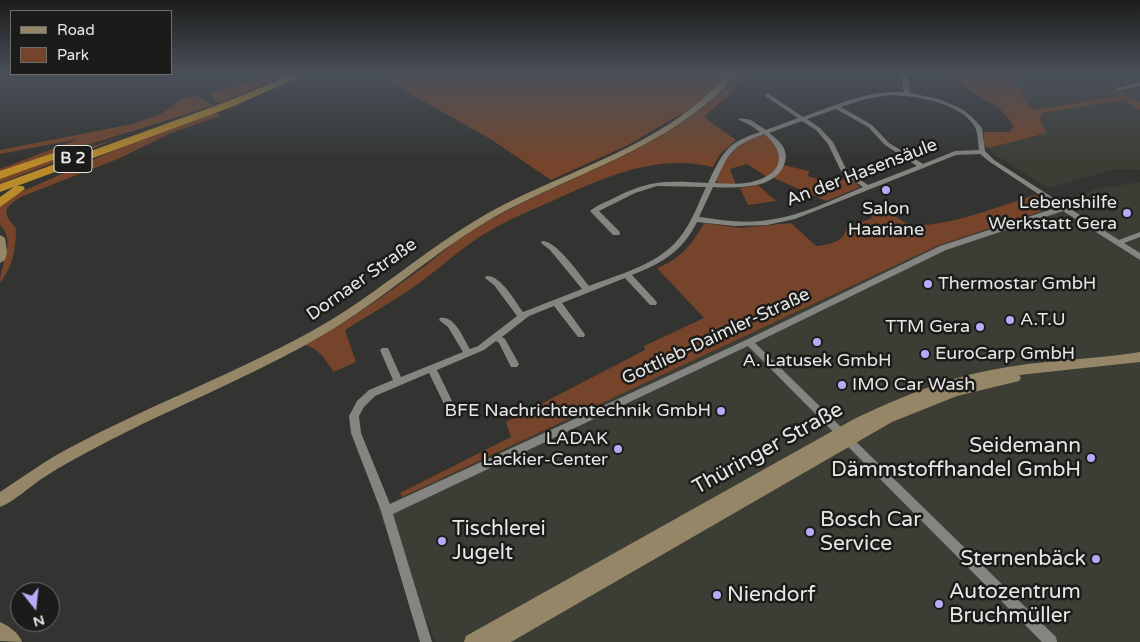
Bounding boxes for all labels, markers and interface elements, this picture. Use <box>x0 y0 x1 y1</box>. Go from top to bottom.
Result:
legend <box>10 10 172 75</box>
text: Road <box>57 21 95 39</box>
text: Park <box>57 46 89 64</box>
street label: An der Hasensäule <box>783 134 941 212</box>
road number: B 2 <box>54 146 92 172</box>
marker: Salon Haariane <box>880 184 892 196</box>
place label: Lebenshilfe Werkstatt Gera <box>988 192 1117 234</box>
place label: Salon Haariane <box>848 198 924 240</box>
marker: Lebenshilfe Werkstatt Gera <box>1121 207 1133 219</box>
street label: Dornaer Straße <box>303 234 421 326</box>
place label: Thermostar GmbH <box>938 273 1096 295</box>
marker: Thermostar GmbH <box>922 278 934 290</box>
street label: Gottlieb-Daimler-Straße <box>619 284 813 390</box>
place label: A.T.U <box>1020 309 1066 331</box>
marker: A.T.U <box>1004 314 1016 326</box>
place label: TTM Gera <box>885 316 970 338</box>
marker: TTM Gera <box>974 321 986 333</box>
marker: A. Latusek GmbH <box>811 336 823 348</box>
place label: EuroCarp GmbH <box>935 343 1075 365</box>
marker: EuroCarp GmbH <box>919 348 931 360</box>
place label: A. Latusek GmbH <box>742 350 892 372</box>
place label: IMO Car Wash <box>852 374 975 396</box>
marker: IMO Car Wash <box>836 379 848 391</box>
street label: Thüringer Straße <box>688 397 848 501</box>
place label: BFE Nachrichtentechnik GmbH <box>445 400 711 422</box>
marker: BFE Nachrichtentechnik GmbH <box>715 405 727 417</box>
place label: LADAK Lackier-Center <box>482 428 608 470</box>
place label: Seidemann Dämmstoffhandel GmbH <box>831 433 1081 483</box>
marker: LADAK Lackier-Center <box>612 443 624 455</box>
marker: Seidemann Dämmstoffhandel GmbH <box>1085 452 1097 464</box>
place label: Bosch Car Service <box>820 507 921 557</box>
place label: Tischlerei Jugelt <box>452 516 546 566</box>
marker: Bosch Car Service <box>804 526 816 538</box>
marker: Tischlerei Jugelt <box>436 535 448 547</box>
place label: Sternenbäck <box>961 546 1086 572</box>
marker: Sternenbäck <box>1090 553 1102 565</box>
place label: Autozentrum Bruchmüller <box>949 579 1081 629</box>
north arrow <box>10 582 60 632</box>
place label: Niendorf <box>727 582 816 608</box>
marker: Niendorf <box>711 589 723 601</box>
marker: Autozentrum Bruchmüller <box>933 598 945 610</box>
text: N <box>31 611 47 631</box>

